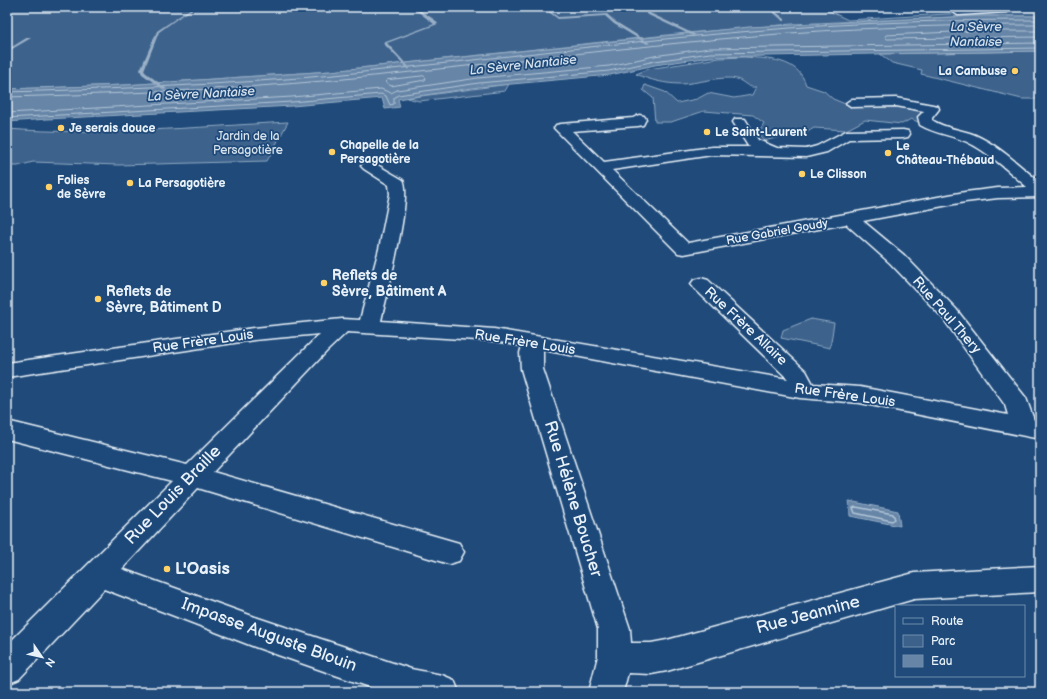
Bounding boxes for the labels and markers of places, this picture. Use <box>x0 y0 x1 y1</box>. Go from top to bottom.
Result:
place label: La Cambuse <box>938 64 1007 79</box>
marker: La Cambuse <box>1010 66 1020 76</box>
place label: Je serais douce <box>69 121 156 136</box>
marker: Je serais douce <box>56 123 66 133</box>
place label: Le Saint-Laurent <box>715 125 807 140</box>
marker: Le Saint-Laurent <box>702 127 712 137</box>
place label: Chapelle de la Persagotière <box>340 138 419 167</box>
place label: Le Château-Thébaud <box>896 139 994 168</box>
marker: Chapelle de la Persagotière <box>327 147 337 157</box>
marker: Le Château-Thébaud <box>883 148 893 158</box>
place label: Le Clisson <box>810 167 867 182</box>
marker: Le Clisson <box>797 169 807 179</box>
place label: Folies de Sèvre <box>57 173 106 202</box>
place label: La Persagotière <box>138 176 225 191</box>
marker: La Persagotière <box>125 178 135 188</box>
marker: Folies de Sèvre <box>44 182 54 192</box>
place label: Reflets de Sèvre, Bâtiment A <box>332 267 447 300</box>
marker: Reflets de Sèvre, Bâtiment A <box>319 278 329 288</box>
place label: Reflets de Sèvre, Bâtiment D <box>106 283 222 316</box>
marker: Reflets de Sèvre, Bâtiment D <box>93 294 103 304</box>
place label: L'Oasis <box>175 559 230 579</box>
marker: L'Oasis <box>162 564 172 574</box>

